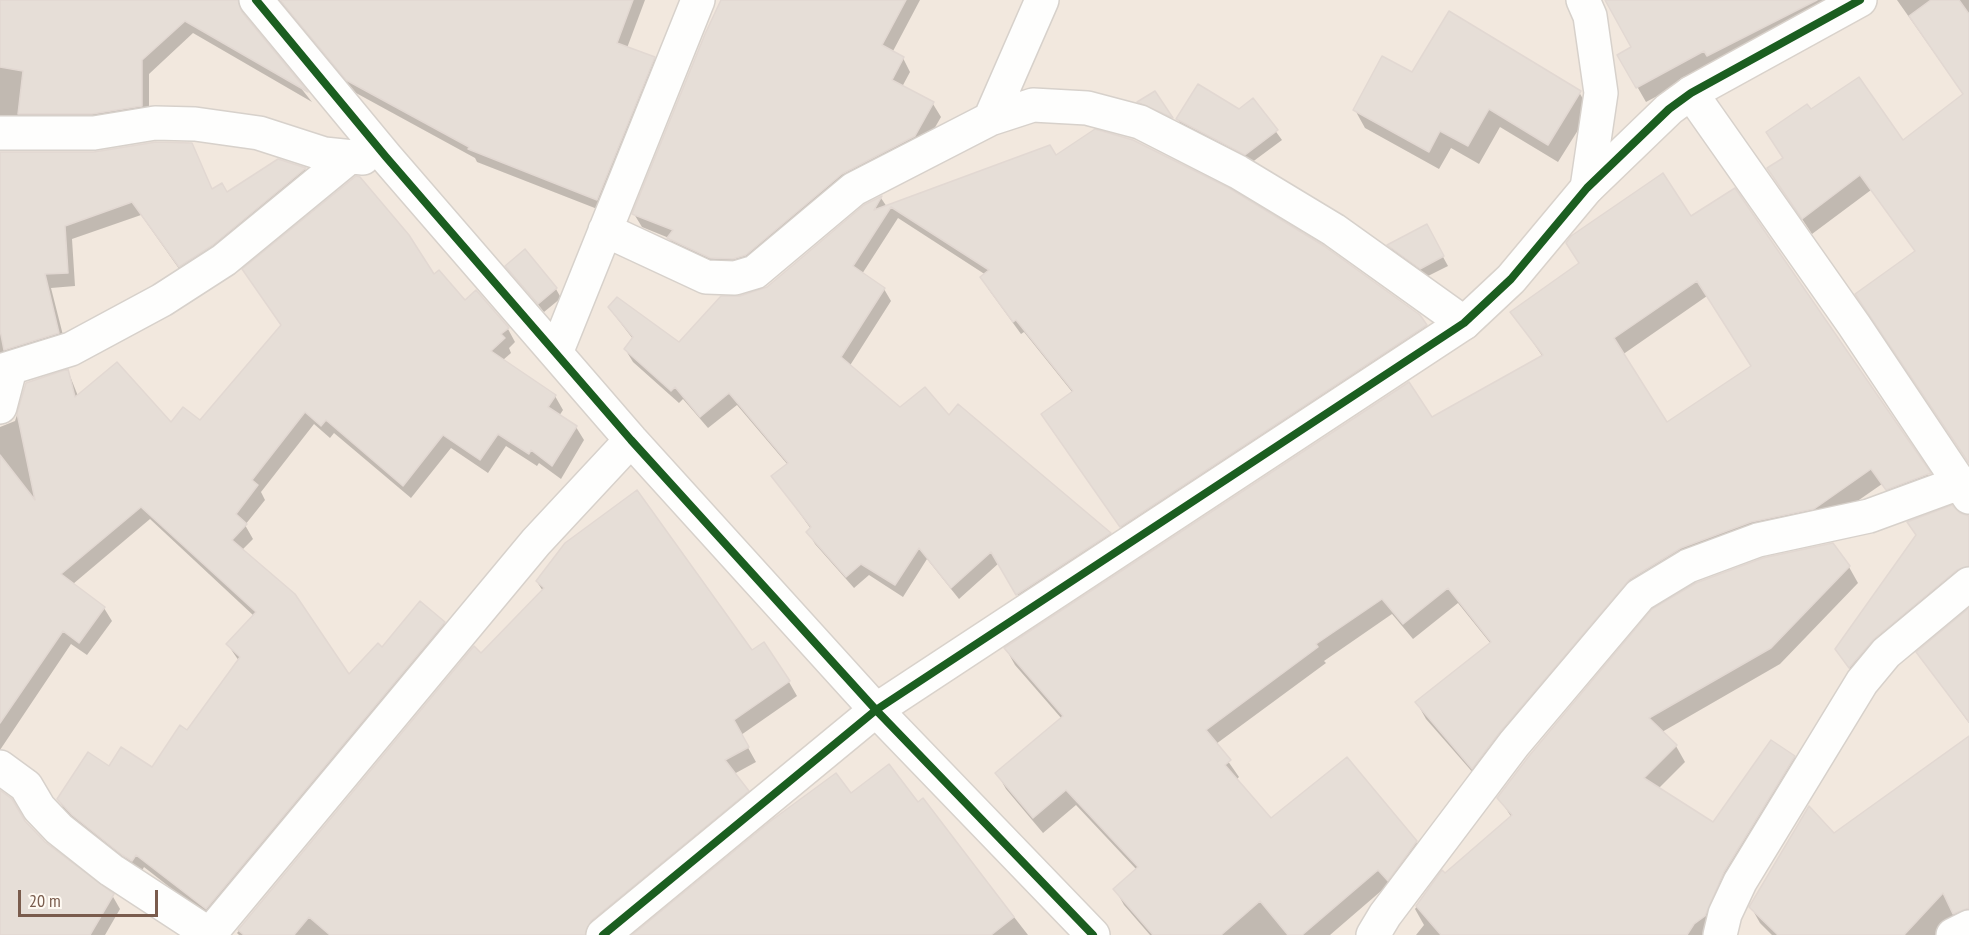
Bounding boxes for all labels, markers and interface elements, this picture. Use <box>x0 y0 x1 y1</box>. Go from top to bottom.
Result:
scale bar <box>21 878 160 916</box>
text: 20 m <box>29 889 61 912</box>

